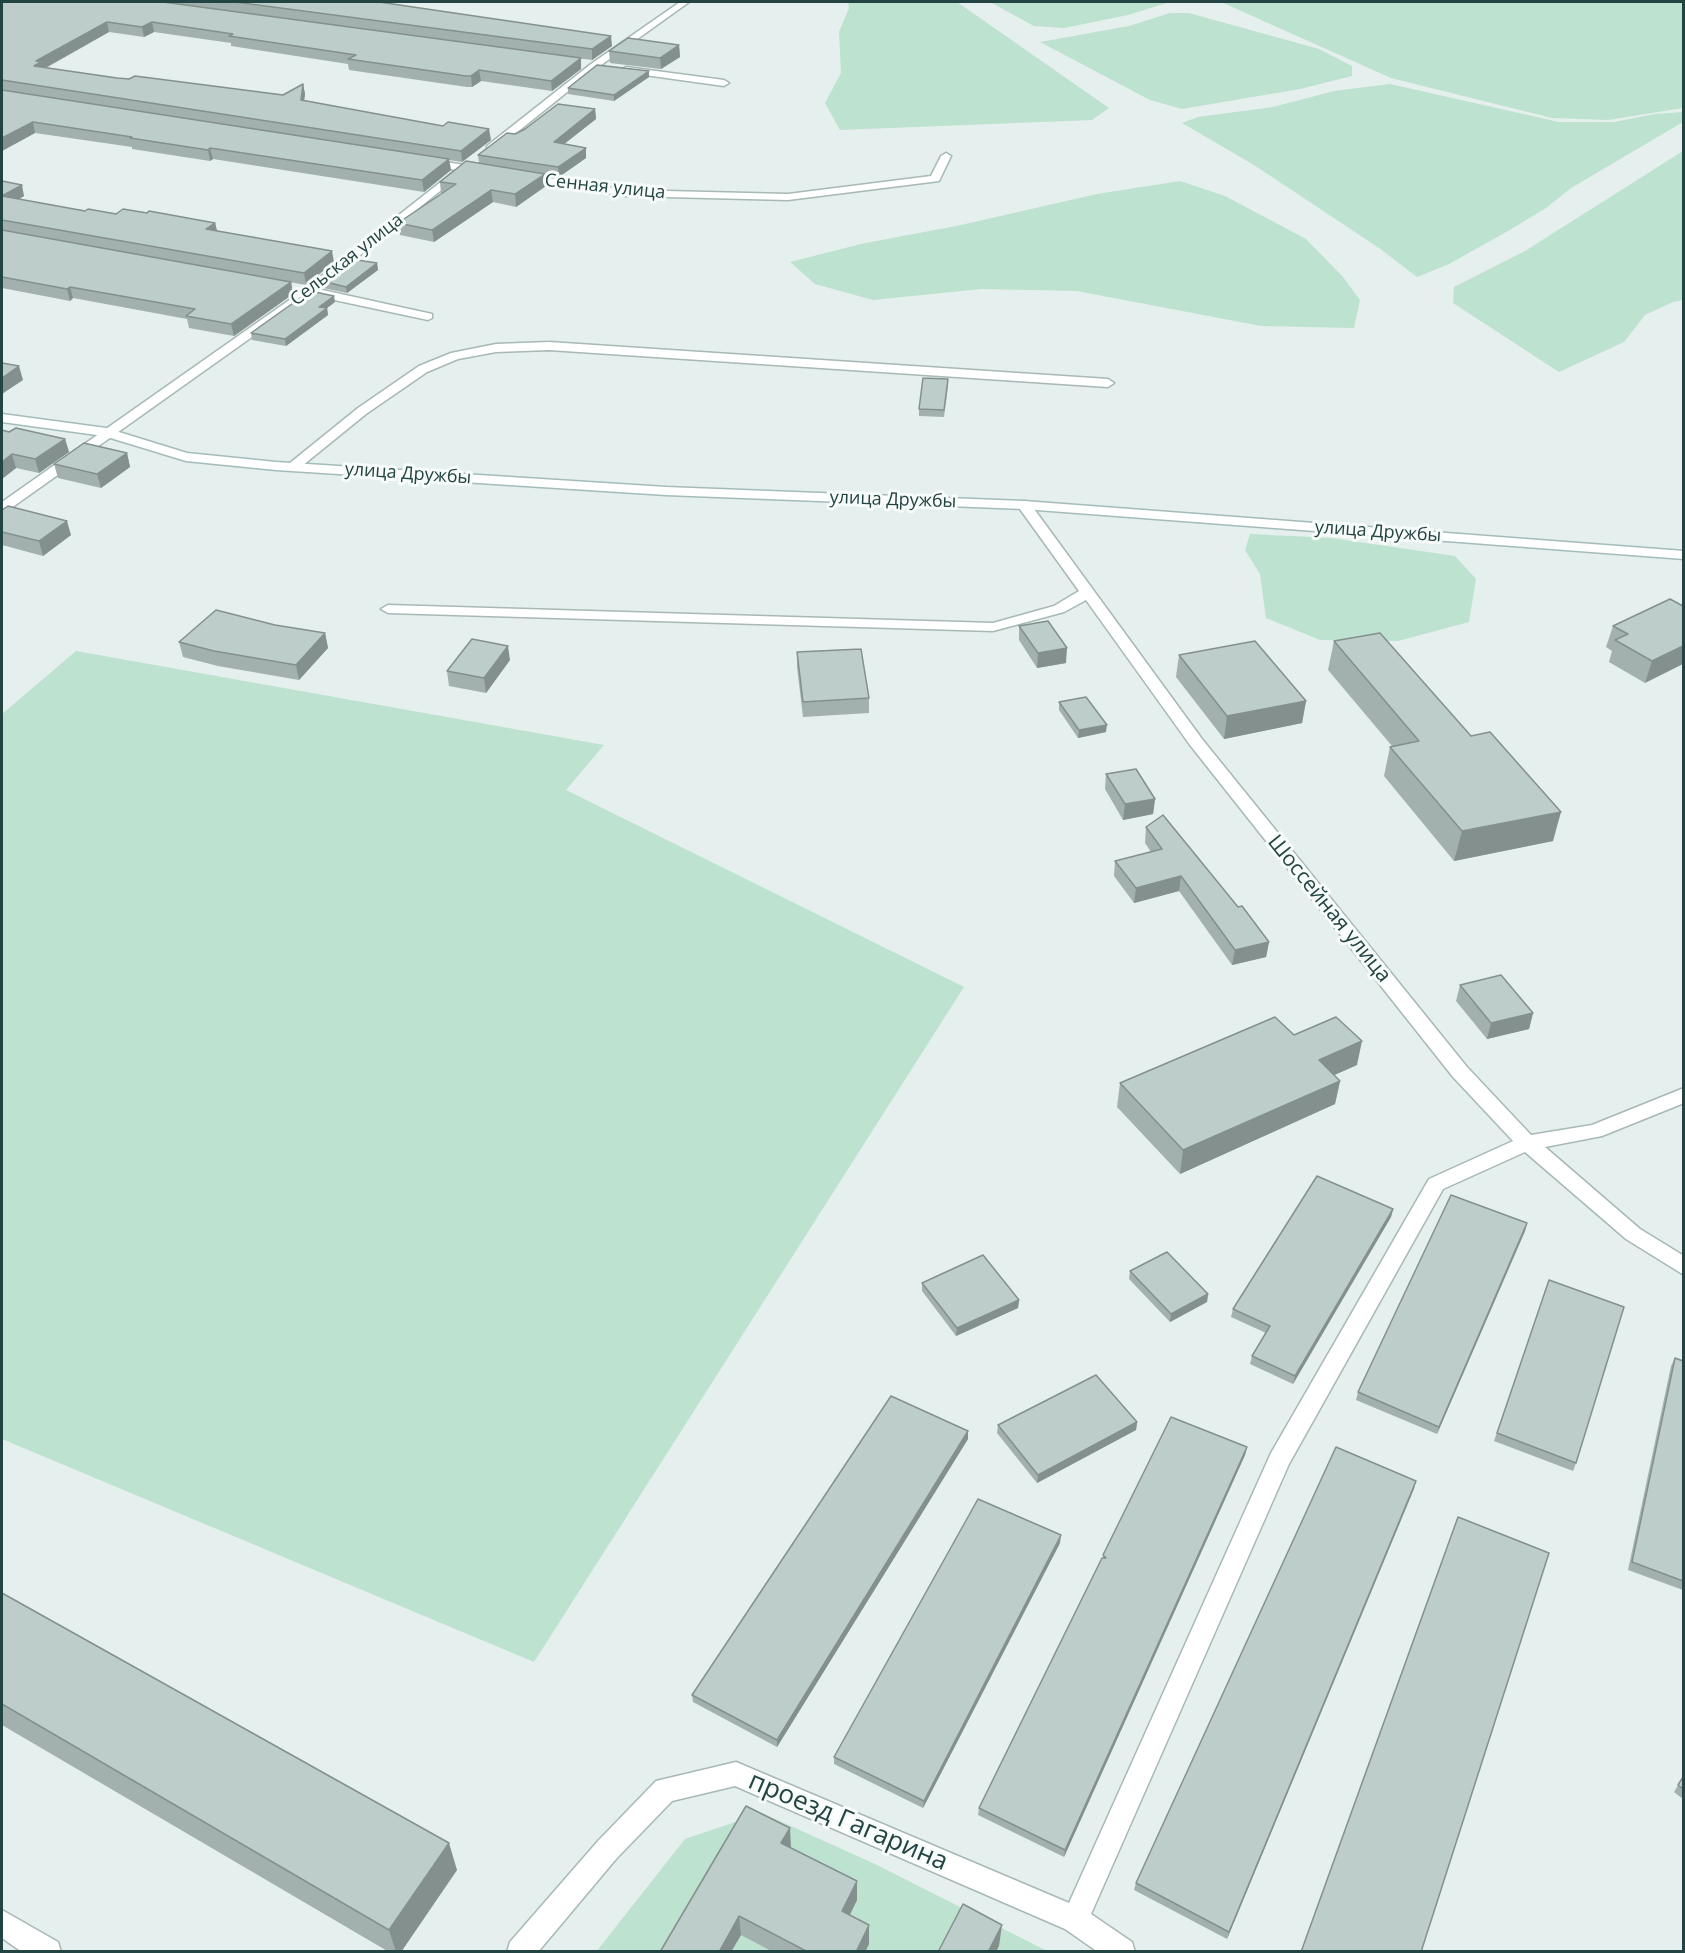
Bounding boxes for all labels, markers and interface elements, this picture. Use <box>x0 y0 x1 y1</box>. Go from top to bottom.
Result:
street label: Сенная улица <box>544 170 666 204</box>
street label: Сельская улица <box>286 209 408 311</box>
street label: улица Дружбы <box>344 459 472 489</box>
street label: улица Дружбы <box>829 487 957 513</box>
street label: улица Дружбы <box>1314 517 1442 547</box>
street label: Шоссейная улица <box>1262 830 1396 988</box>
street label: проезд Гагарина <box>744 1766 952 1878</box>

